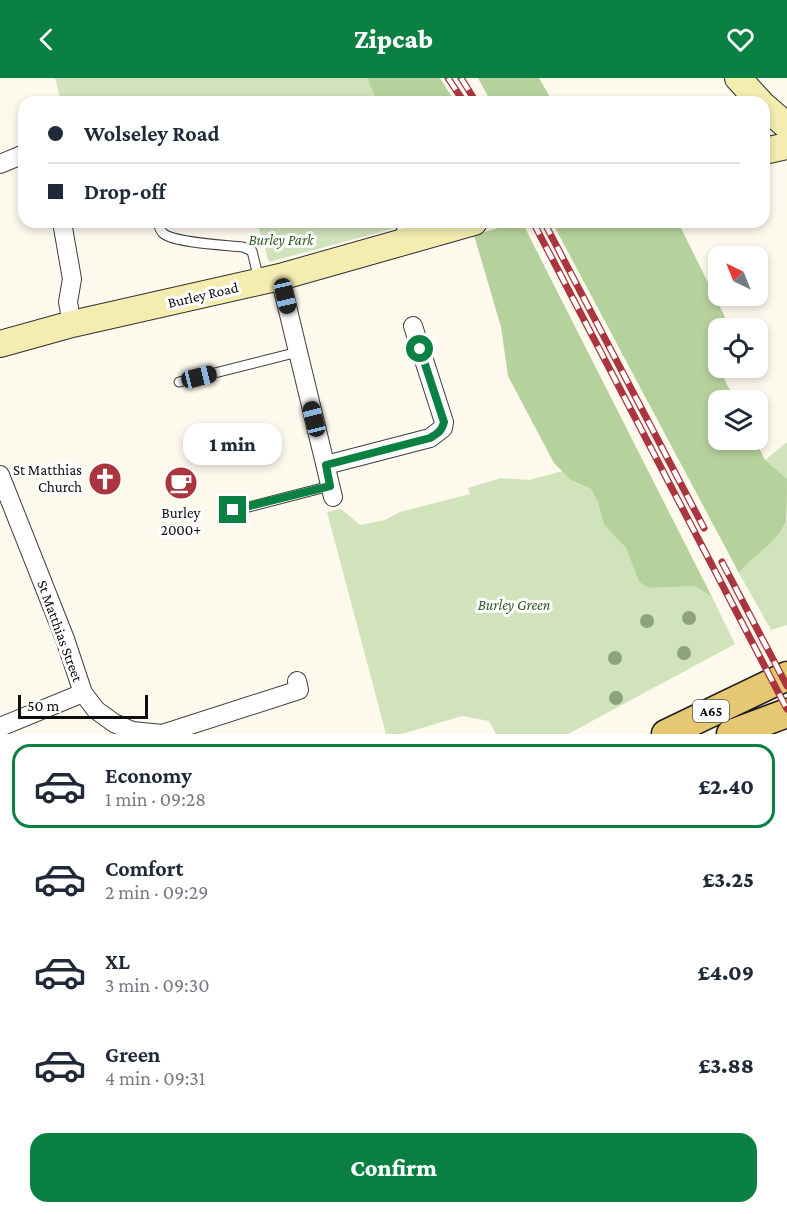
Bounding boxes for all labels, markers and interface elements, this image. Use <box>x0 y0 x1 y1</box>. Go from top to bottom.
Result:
icon: back <box>30 23 63 56</box>
icon: heart <box>724 23 757 56</box>
text: Zipcab <box>354 24 433 54</box>
text: Wolseley Road <box>84 121 220 146</box>
text: Drop-off <box>84 179 166 204</box>
park label: Burley Park <box>248 232 315 249</box>
north arrow <box>708 246 768 306</box>
map controls <box>708 246 768 450</box>
car <box>272 276 298 316</box>
street label: Burley Road <box>166 279 240 312</box>
button: locate <box>708 318 768 378</box>
route start <box>406 335 433 362</box>
car <box>179 364 219 390</box>
button: layers <box>708 390 768 450</box>
car <box>301 399 327 439</box>
callout: 1 min <box>184 423 282 465</box>
text: 1 min <box>209 433 256 455</box>
church icon: St Matthias Church <box>87 461 123 497</box>
place label: St Matthias Church <box>13 462 82 495</box>
cafe icon: Burley 2000+ <box>163 465 199 501</box>
route end <box>219 496 246 523</box>
place label: Burley 2000+ <box>161 505 201 538</box>
street label: St Matthias Street <box>34 578 86 685</box>
park label: Burley Green <box>478 597 551 614</box>
scale bar <box>18 692 148 720</box>
text: 50 m <box>27 697 59 714</box>
road number: A65 <box>693 700 729 722</box>
icon: car <box>33 759 87 813</box>
text: Economy <box>105 763 192 788</box>
text: £2.40 <box>698 774 754 799</box>
text: 1 min · 09:28 <box>105 788 206 810</box>
icon: car <box>33 852 87 906</box>
text: Comfort <box>105 856 183 881</box>
text: £3.25 <box>702 867 754 892</box>
text: 2 min · 09:29 <box>105 881 208 903</box>
icon: car <box>33 945 87 999</box>
text: XL <box>105 949 130 974</box>
text: £4.09 <box>698 960 754 985</box>
text: 3 min · 09:30 <box>105 974 209 996</box>
icon: car <box>33 1038 87 1092</box>
text: Green <box>105 1042 161 1067</box>
text: £3.88 <box>698 1053 754 1078</box>
text: 4 min · 09:31 <box>105 1067 206 1089</box>
button: Confirm <box>30 1133 757 1202</box>

